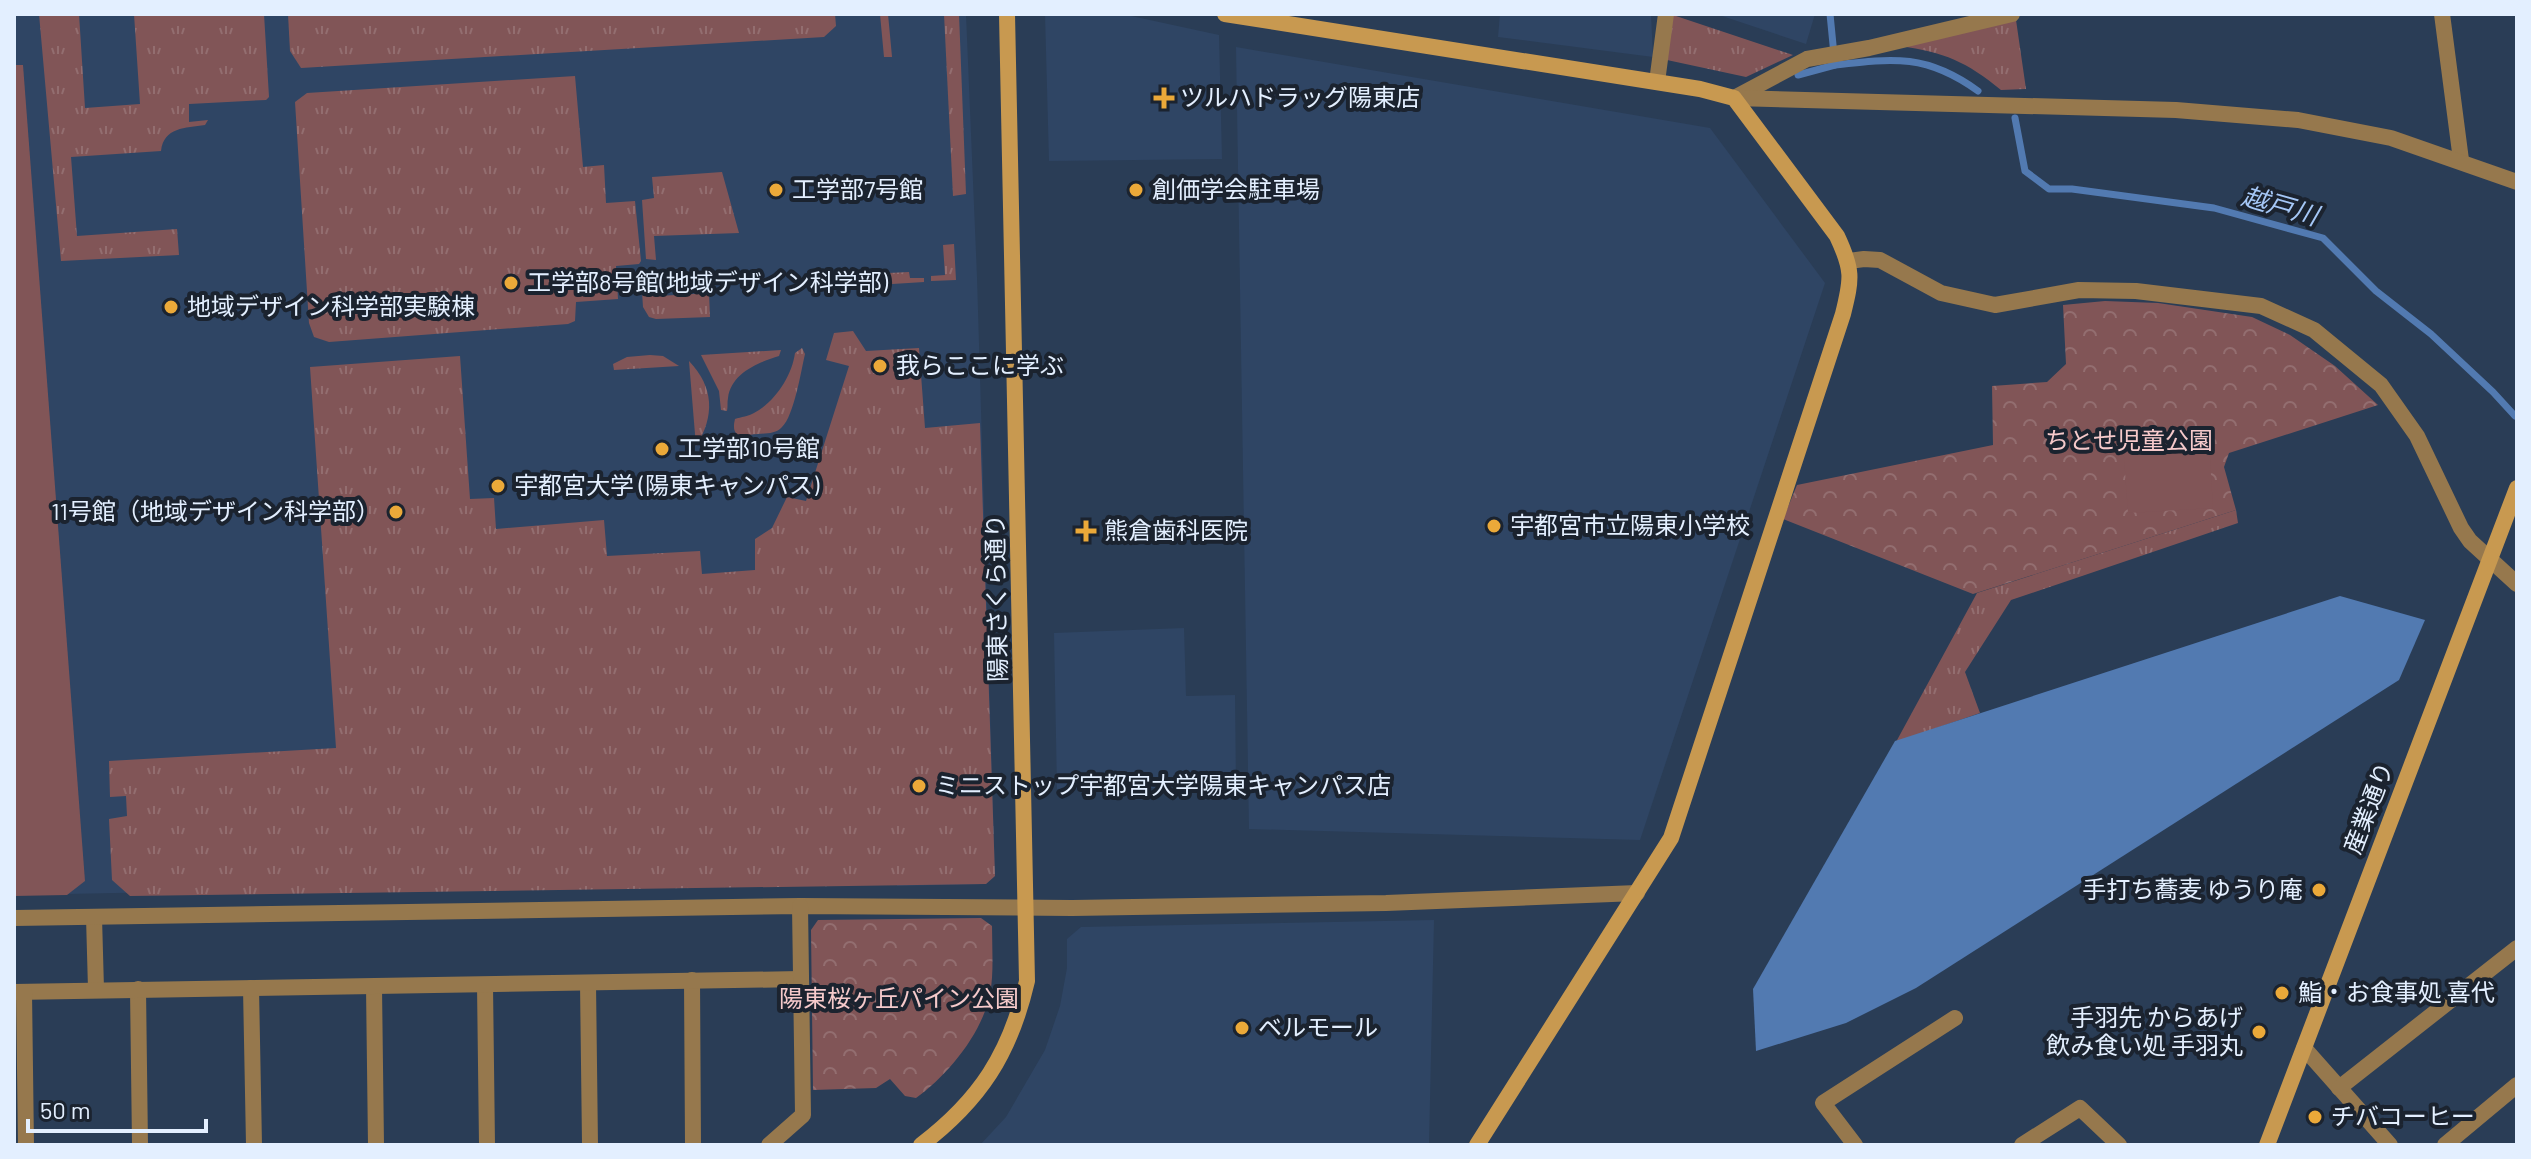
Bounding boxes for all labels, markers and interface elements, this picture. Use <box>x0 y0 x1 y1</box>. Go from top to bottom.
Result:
place label: ツルハドラッグ陽東店 <box>1180 82 1420 111</box>
marker: ツルハドラッグ陽東店 <box>1155 89 1173 107</box>
place label: 工学部7号館 <box>792 174 923 203</box>
place label: 創価学会駐車場 <box>1152 174 1320 203</box>
water label: 越戸川 <box>2239 179 2325 231</box>
marker: 工学部7号館 <box>767 181 785 199</box>
marker: 創価学会駐車場 <box>1127 181 1145 199</box>
place label: 工学部8号館(地域デザイン科学部) <box>527 267 889 296</box>
marker: 工学部8号館(地域デザイン科学部) <box>502 274 520 292</box>
place label: 地域デザイン科学部実験棟 <box>187 291 475 320</box>
marker: 地域デザイン科学部実験棟 <box>162 298 180 316</box>
place label: 我らここに学ぶ <box>896 350 1064 379</box>
marker: 我らここに学ぶ <box>871 357 889 375</box>
park label: ちとせ児童公園 <box>2045 425 2213 454</box>
place label: 工学部10号館 <box>678 433 820 462</box>
marker: 工学部10号館 <box>653 440 671 458</box>
place label: 宇都宮大学 (陽東キャンパス) <box>514 470 820 499</box>
marker: 宇都宮大学 (陽東キャンパス) <box>489 477 507 495</box>
place label: 11号館（地域デザイン科学部） <box>51 496 380 525</box>
marker: 11号館（地域デザイン科学部） <box>387 503 405 521</box>
place label: 宇都宮市立陽東小学校 <box>1510 510 1750 539</box>
street label: 陽東さくら通り <box>980 514 1011 682</box>
place label: 熊倉歯科医院 <box>1104 515 1248 544</box>
marker: 宇都宮市立陽東小学校 <box>1485 517 1503 535</box>
marker: 熊倉歯科医院 <box>1075 520 1097 542</box>
street label: 産業通り <box>2337 757 2398 857</box>
place label: ミニストップ宇都宮大学陽東キャンパス店 <box>935 770 1391 799</box>
marker: ミニストップ宇都宮大学陽東キャンパス店 <box>910 777 928 795</box>
place label: 手打ち蕎麦 ゆうり庵 <box>2082 874 2303 903</box>
marker: 手打ち蕎麦 ゆうり庵 <box>2310 881 2328 899</box>
place label: 鮨・お食事処 喜代 <box>2298 977 2495 1006</box>
park label: 陽東桜ヶ丘パイン公園 <box>779 983 1019 1012</box>
marker: 鮨・お食事処 喜代 <box>2273 984 2291 1002</box>
place label: 手羽先 からあげ 飲み食い処 手羽丸 <box>2046 1002 2243 1059</box>
place label: ベルモール <box>1258 1012 1378 1041</box>
marker: ベルモール <box>1233 1019 1251 1037</box>
marker: 手羽先 からあげ 飲み食い処 手羽丸 <box>2250 1023 2268 1041</box>
scale bar <box>28 1083 206 1133</box>
text: 50 m <box>40 1095 91 1124</box>
place label: チバコーヒー <box>2331 1101 2475 1130</box>
marker: チバコーヒー <box>2306 1108 2324 1126</box>

